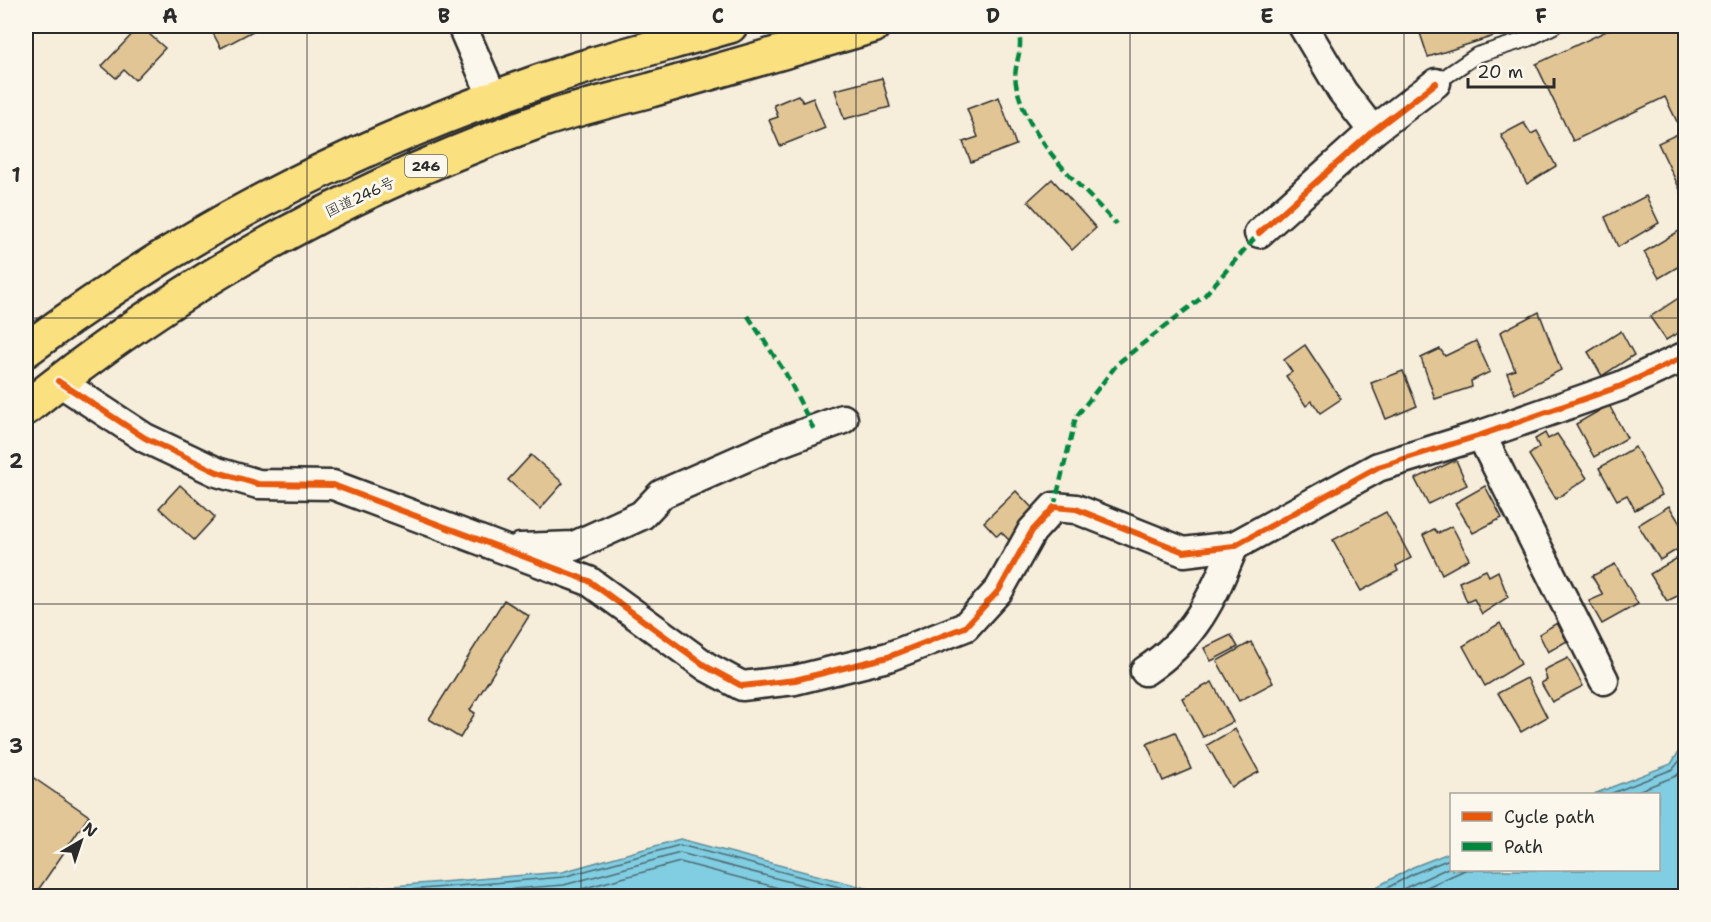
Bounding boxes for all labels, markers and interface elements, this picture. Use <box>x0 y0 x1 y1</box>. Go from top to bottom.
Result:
text: A <box>162 3 178 29</box>
text: B <box>438 3 450 29</box>
text: C <box>712 3 724 29</box>
text: D <box>986 3 1000 29</box>
text: E <box>1260 3 1274 29</box>
text: F <box>1535 3 1547 29</box>
scale bar <box>1468 51 1554 89</box>
text: 20 m <box>1477 60 1523 84</box>
road number: 246 <box>405 155 447 177</box>
text: 1 <box>11 162 21 188</box>
street label: 国道246号 <box>322 172 398 222</box>
text: 2 <box>9 448 23 474</box>
text: 3 <box>9 733 23 759</box>
legend <box>1450 793 1660 871</box>
text: Cycle path <box>1504 805 1595 829</box>
north arrow <box>51 811 111 871</box>
text: N <box>79 818 102 842</box>
text: Path <box>1504 835 1543 859</box>

